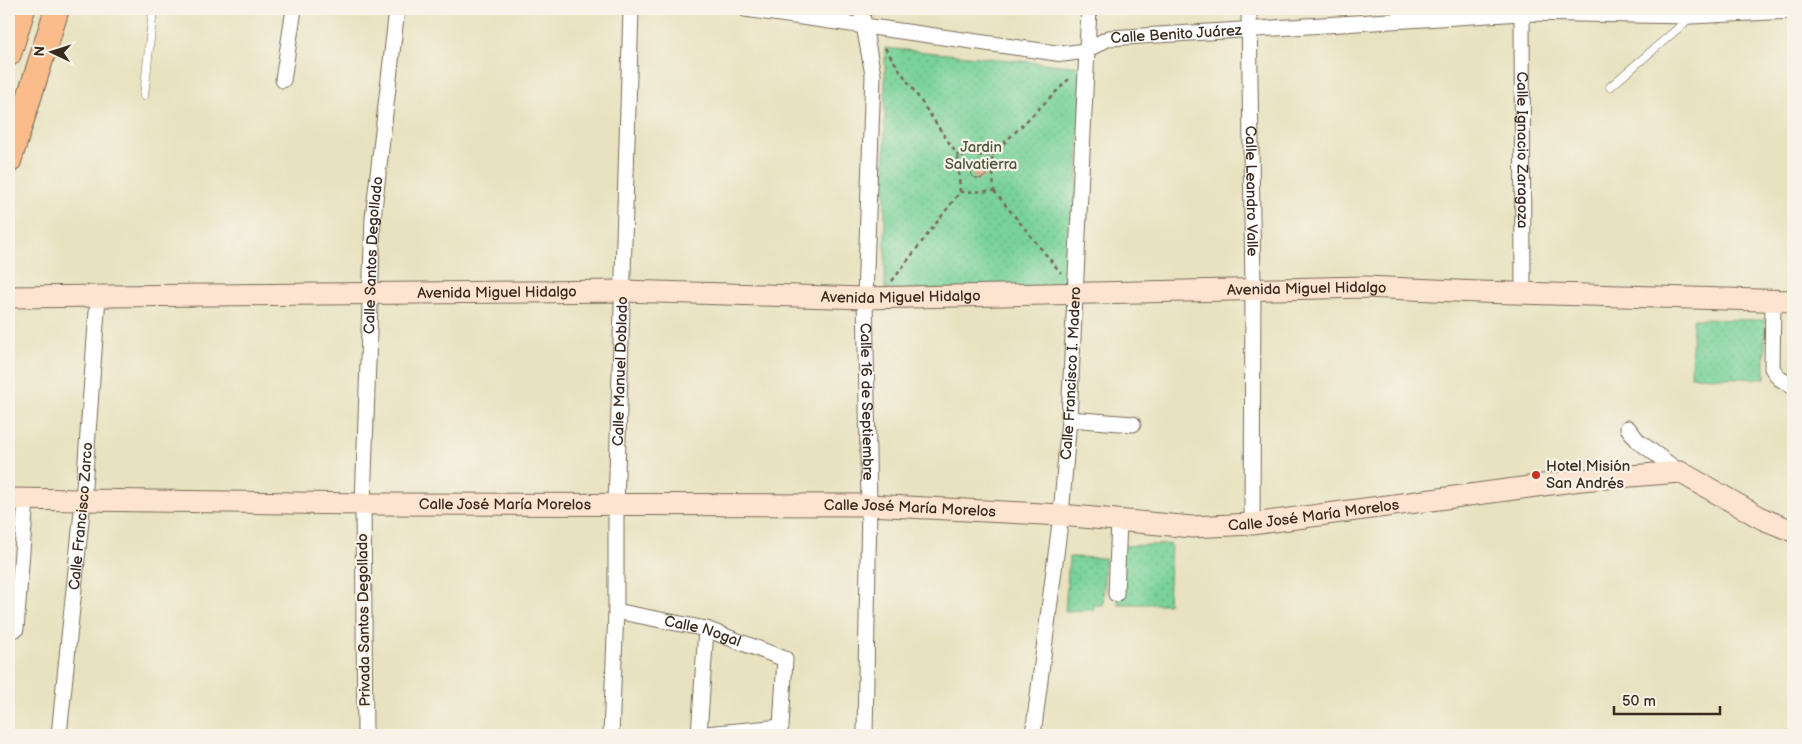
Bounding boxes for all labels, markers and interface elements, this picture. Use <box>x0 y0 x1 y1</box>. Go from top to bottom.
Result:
street label: Calle Benito Juárez <box>1110 20 1243 47</box>
north arrow <box>28 28 78 78</box>
text: N <box>31 45 48 57</box>
street label: Calle Ignacio Zaragoza <box>1513 71 1532 229</box>
street label: Calle Leandro Valle <box>1241 125 1262 257</box>
park label: Jardin Salvatierra <box>945 138 1017 174</box>
street label: Calle Santos Degollado <box>359 175 387 334</box>
street label: Avenida Miguel Hidalgo <box>1227 277 1387 300</box>
street label: Avenida Miguel Hidalgo <box>417 282 577 303</box>
street label: Avenida Miguel Hidalgo <box>821 286 981 308</box>
street label: Calle Francisco I. Madero <box>1056 286 1085 461</box>
street label: Calle Manuel Doblado <box>608 296 632 446</box>
street label: Calle 16 de Septiembre <box>856 323 878 481</box>
street label: Calle Francisco Zarco <box>64 441 97 591</box>
place label: Hotel Misión San Andrés <box>1546 457 1630 493</box>
marker: Hotel Misión San Andrés <box>1530 469 1542 481</box>
street label: Calle José María Morelos <box>419 495 592 514</box>
street label: Calle José María Morelos <box>824 495 997 521</box>
street label: Calle José María Morelos <box>1227 495 1401 535</box>
street label: Privada Santos Degollado <box>353 533 375 707</box>
street label: Calle Nogal <box>663 611 744 651</box>
scale bar <box>1614 684 1721 716</box>
text: 50 m <box>1622 692 1656 711</box>

